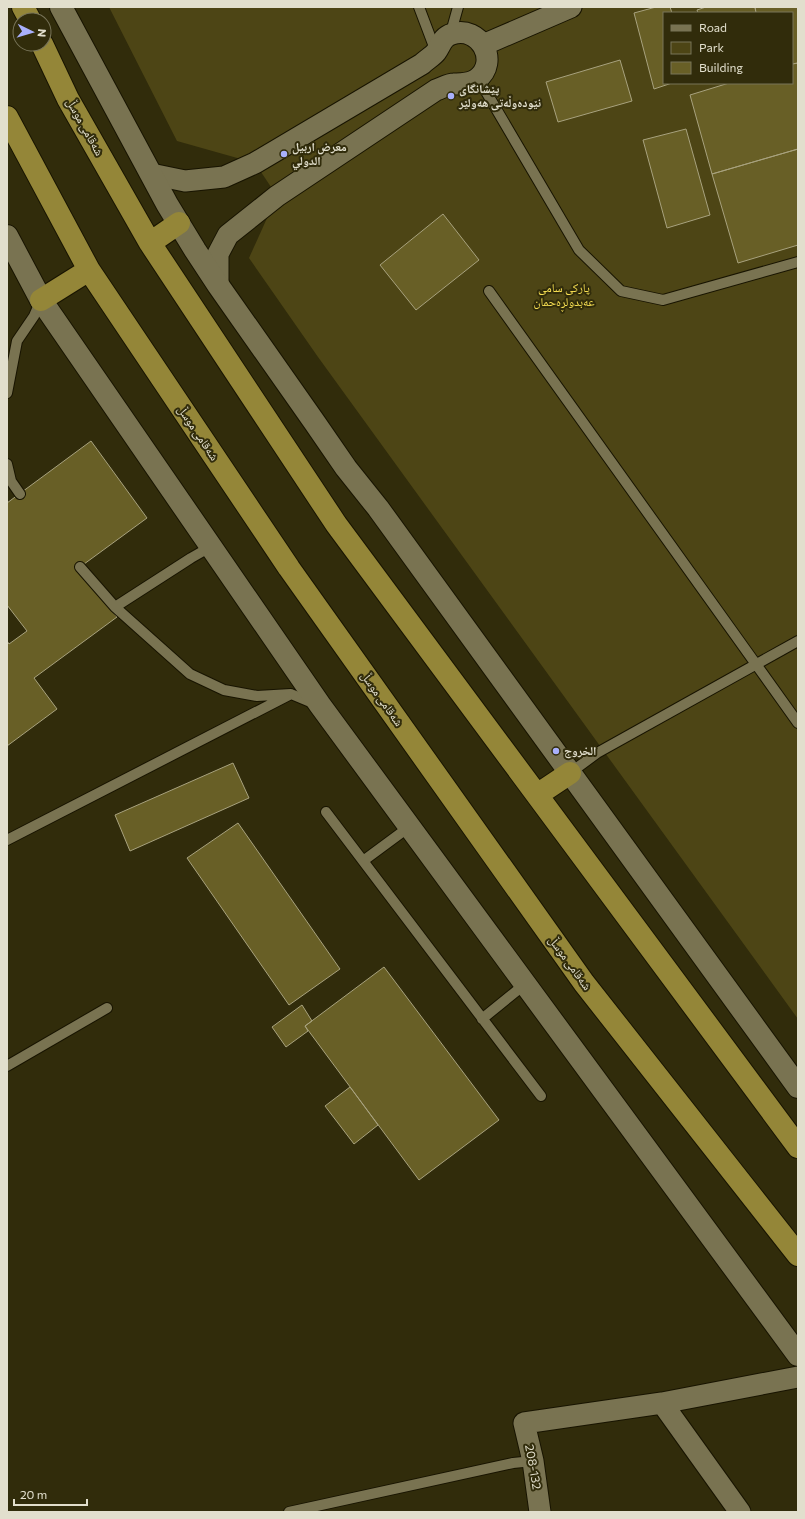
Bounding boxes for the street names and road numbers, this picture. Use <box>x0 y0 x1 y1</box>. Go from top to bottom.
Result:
street label: شەقامی موسڵ <box>63 95 107 158</box>
street label: شەقامی موسڵ <box>174 402 222 463</box>
street label: شەقامی موسڵ <box>358 668 407 729</box>
street label: شەقامی موسڵ <box>546 933 595 993</box>
street label: 208-132 <box>523 1443 545 1491</box>

